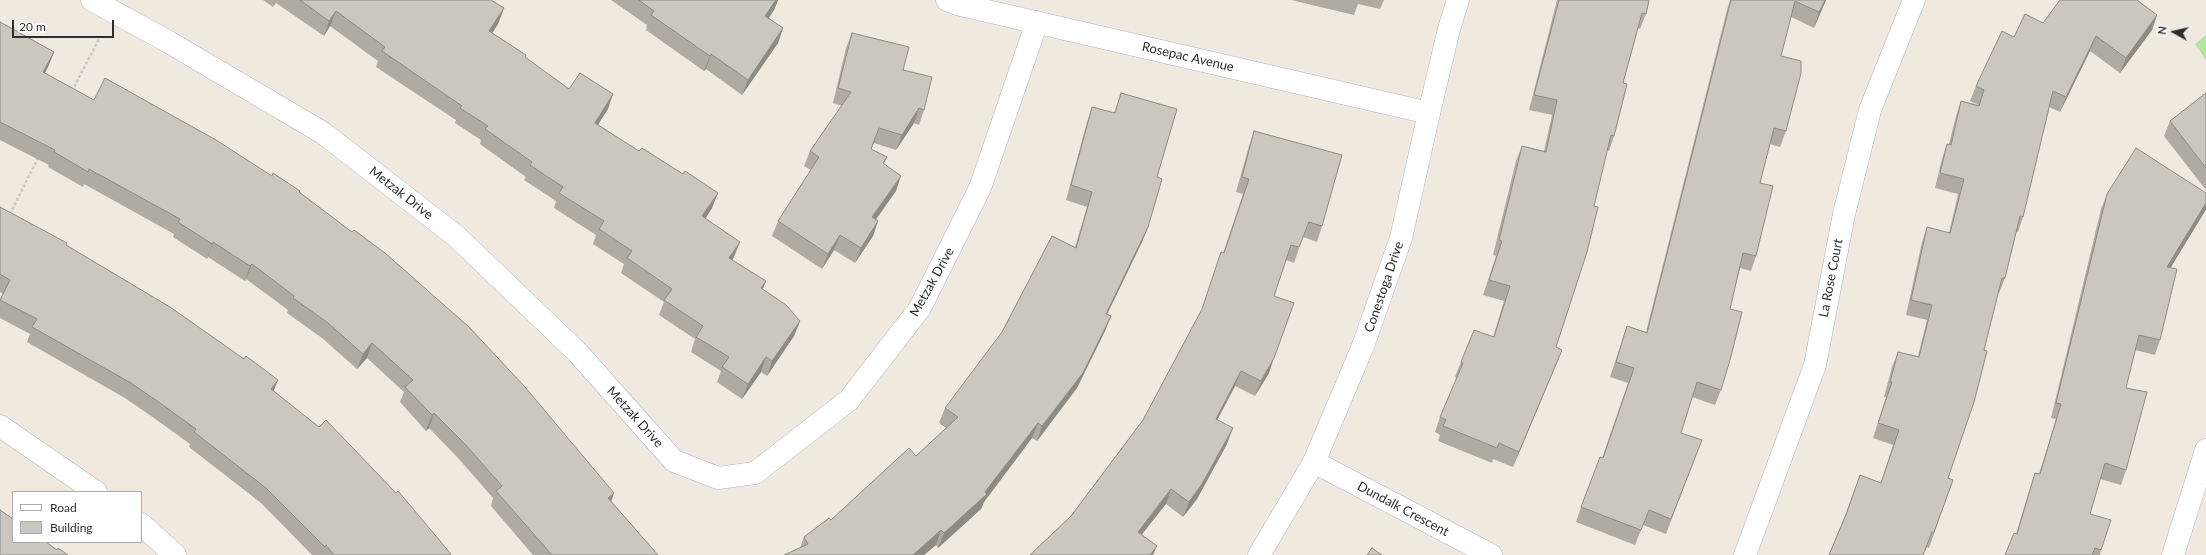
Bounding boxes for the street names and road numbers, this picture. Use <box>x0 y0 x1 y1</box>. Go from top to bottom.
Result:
street label: Rosepac Avenue <box>1140 39 1236 75</box>
street label: Metzak Drive <box>366 163 436 223</box>
street label: La Rose Court <box>1816 237 1846 319</box>
street label: Conestoga Drive <box>1361 239 1407 335</box>
street label: Metzak Drive <box>907 245 957 319</box>
street label: Metzak Drive <box>604 383 666 451</box>
street label: Dundalk Crescent <box>1355 478 1451 540</box>

